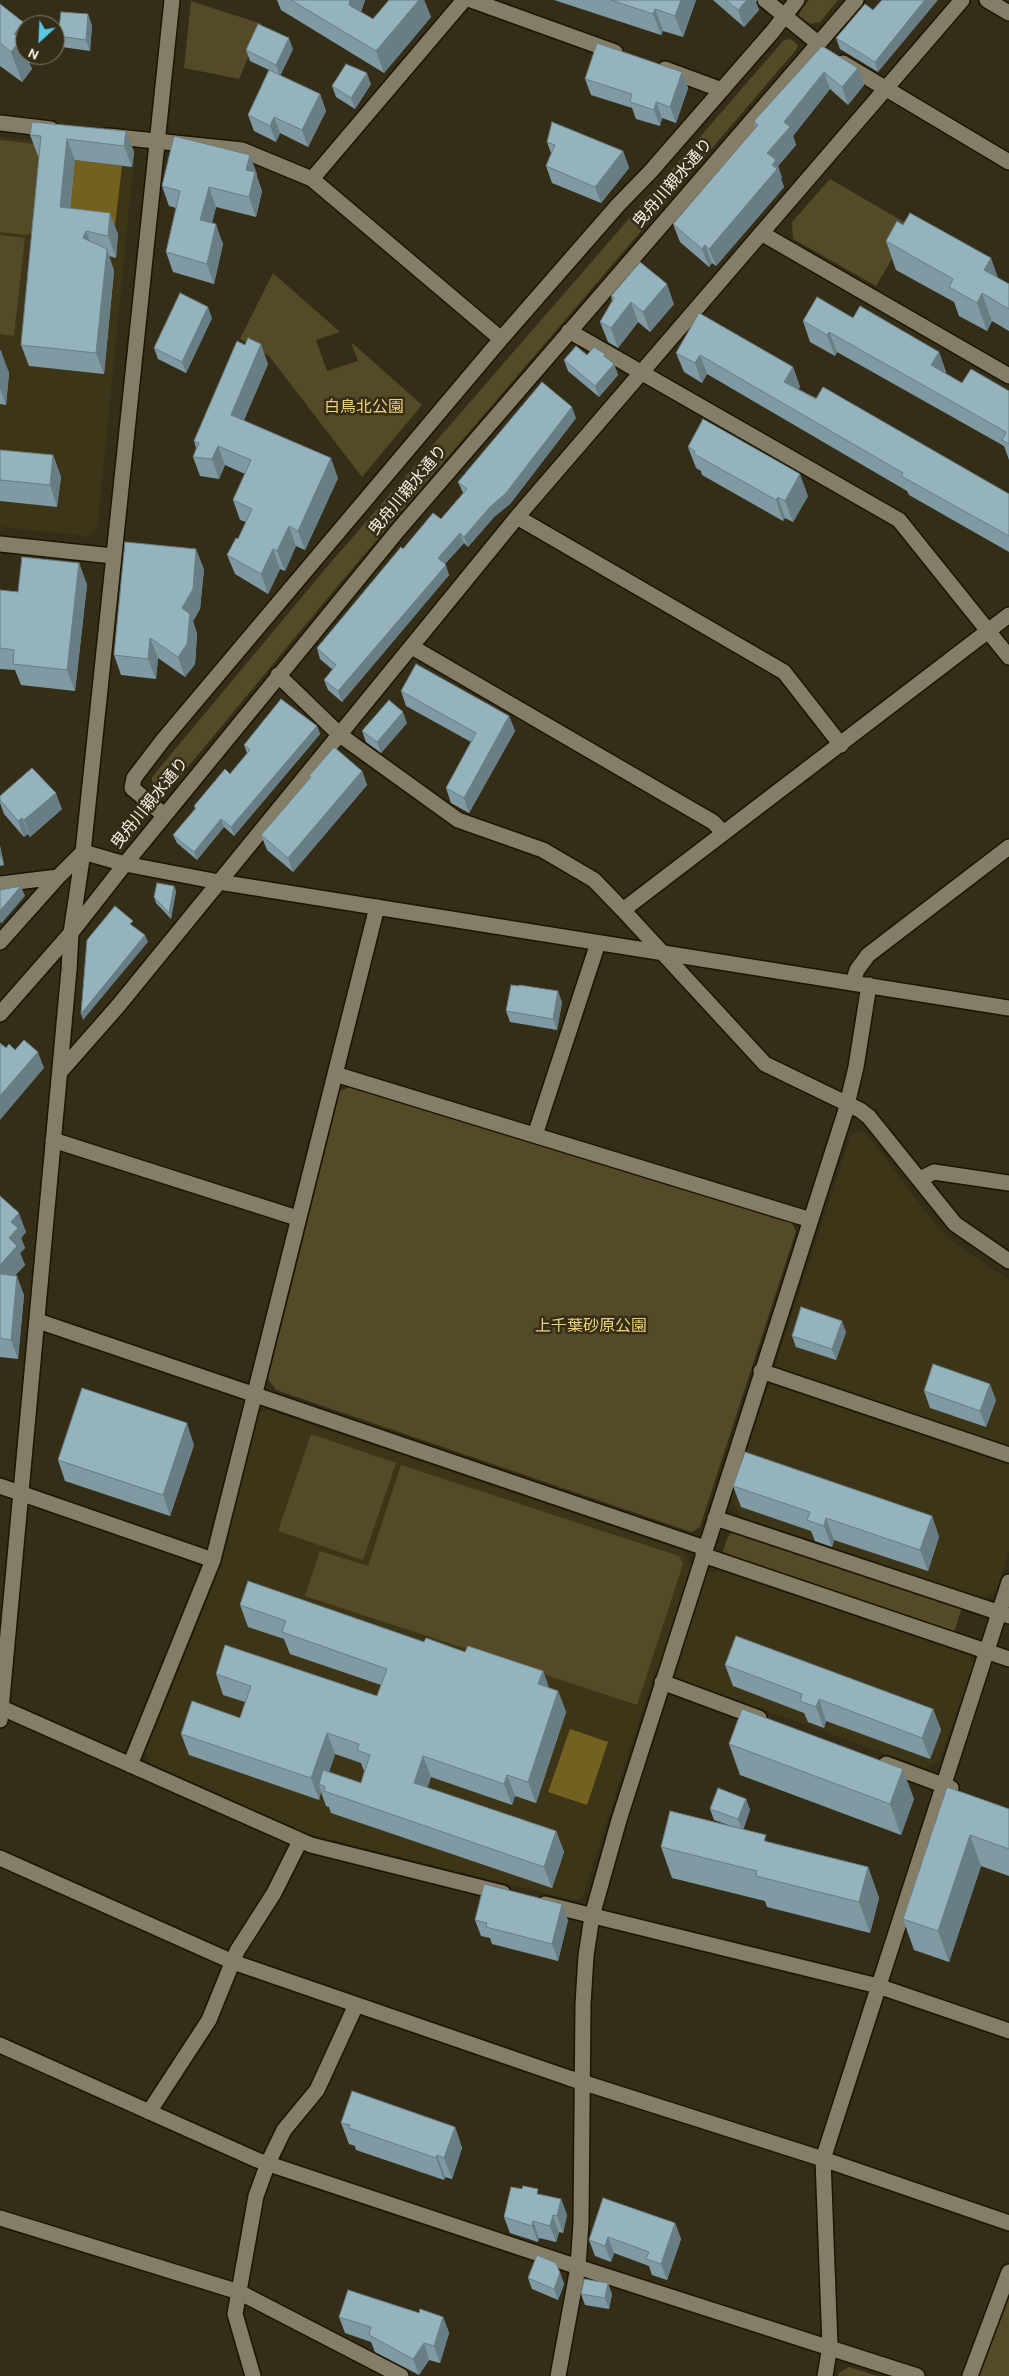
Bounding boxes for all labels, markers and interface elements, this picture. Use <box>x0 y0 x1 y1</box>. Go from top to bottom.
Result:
north arrow <box>15 15 65 65</box>
text: N <box>26 43 42 63</box>
street label: 曳舟川親水通り <box>630 135 718 233</box>
park label: 白鳥北公園 <box>324 399 404 419</box>
street label: 曳舟川親水通り <box>366 442 452 540</box>
street label: 曳舟川親水通り <box>108 754 194 854</box>
park label: 上千葉砂原公園 <box>535 1318 647 1338</box>

